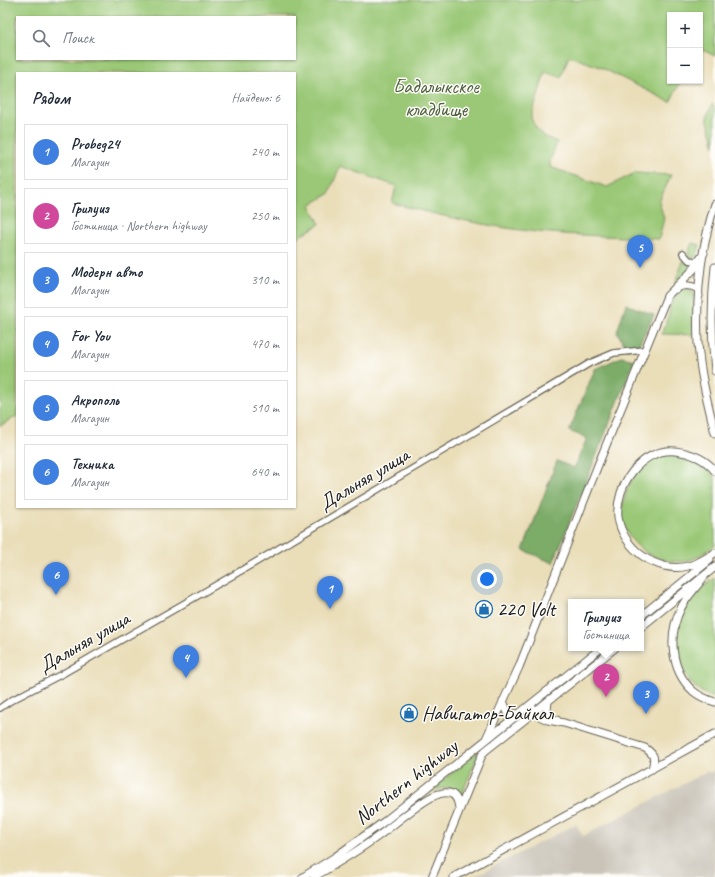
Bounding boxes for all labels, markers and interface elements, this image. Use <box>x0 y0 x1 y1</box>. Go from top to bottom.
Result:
map controls <box>667 12 703 84</box>
button: + <box>667 12 703 48</box>
search box <box>16 16 296 60</box>
icon: search <box>30 27 52 49</box>
text: Поиск <box>62 29 94 48</box>
button: − <box>667 48 703 84</box>
park label: Бадалыкское кладбище <box>393 74 480 122</box>
text: Рядом <box>32 88 70 109</box>
text: Найдено: 6 <box>232 90 280 106</box>
text: Probeg24 <box>71 135 119 154</box>
text: 1 <box>43 144 49 160</box>
text: 240 m <box>251 144 279 160</box>
text: Магазин <box>71 154 109 170</box>
text: Грилуиз <box>71 199 109 218</box>
text: 2 <box>43 208 49 224</box>
text: 250 m <box>251 208 279 224</box>
text: Гостиница · Northern highway <box>71 218 207 234</box>
pin: 5 <box>627 235 653 268</box>
text: Модерн авто <box>71 263 142 282</box>
text: 3 <box>43 272 49 288</box>
text: 310 m <box>251 272 279 288</box>
text: Магазин <box>71 282 109 298</box>
text: For You <box>71 327 110 346</box>
text: 4 <box>43 336 49 352</box>
text: 470 m <box>251 336 279 352</box>
text: Магазин <box>71 346 109 362</box>
text: Акрополь <box>71 391 119 410</box>
text: 5 <box>43 400 49 416</box>
text: 510 m <box>251 400 279 416</box>
text: Магазин <box>71 410 109 426</box>
street label: Дальняя улица <box>314 441 415 516</box>
text: Техника <box>71 455 114 474</box>
text: 6 <box>43 464 49 480</box>
text: 640 m <box>251 464 279 480</box>
text: Магазин <box>71 474 109 490</box>
pin: 6 <box>43 562 69 595</box>
your location <box>477 569 497 589</box>
pin: 1 <box>317 576 343 609</box>
place label: 220 Volt <box>497 597 557 622</box>
shop icon: 220 Volt <box>474 599 494 619</box>
popup <box>568 599 644 651</box>
street label: Дальняя улица <box>34 605 135 678</box>
text: Грилуиз <box>583 608 621 627</box>
text: Гостиница <box>583 627 629 643</box>
pin: 4 <box>173 645 199 678</box>
pin: 2 <box>593 664 619 697</box>
pin: 3 <box>633 681 659 714</box>
place label: Навигатор-Байкал <box>422 701 555 726</box>
shop icon: Навигатор-Байкал <box>399 703 419 723</box>
street label: Northern highway <box>349 733 464 830</box>

